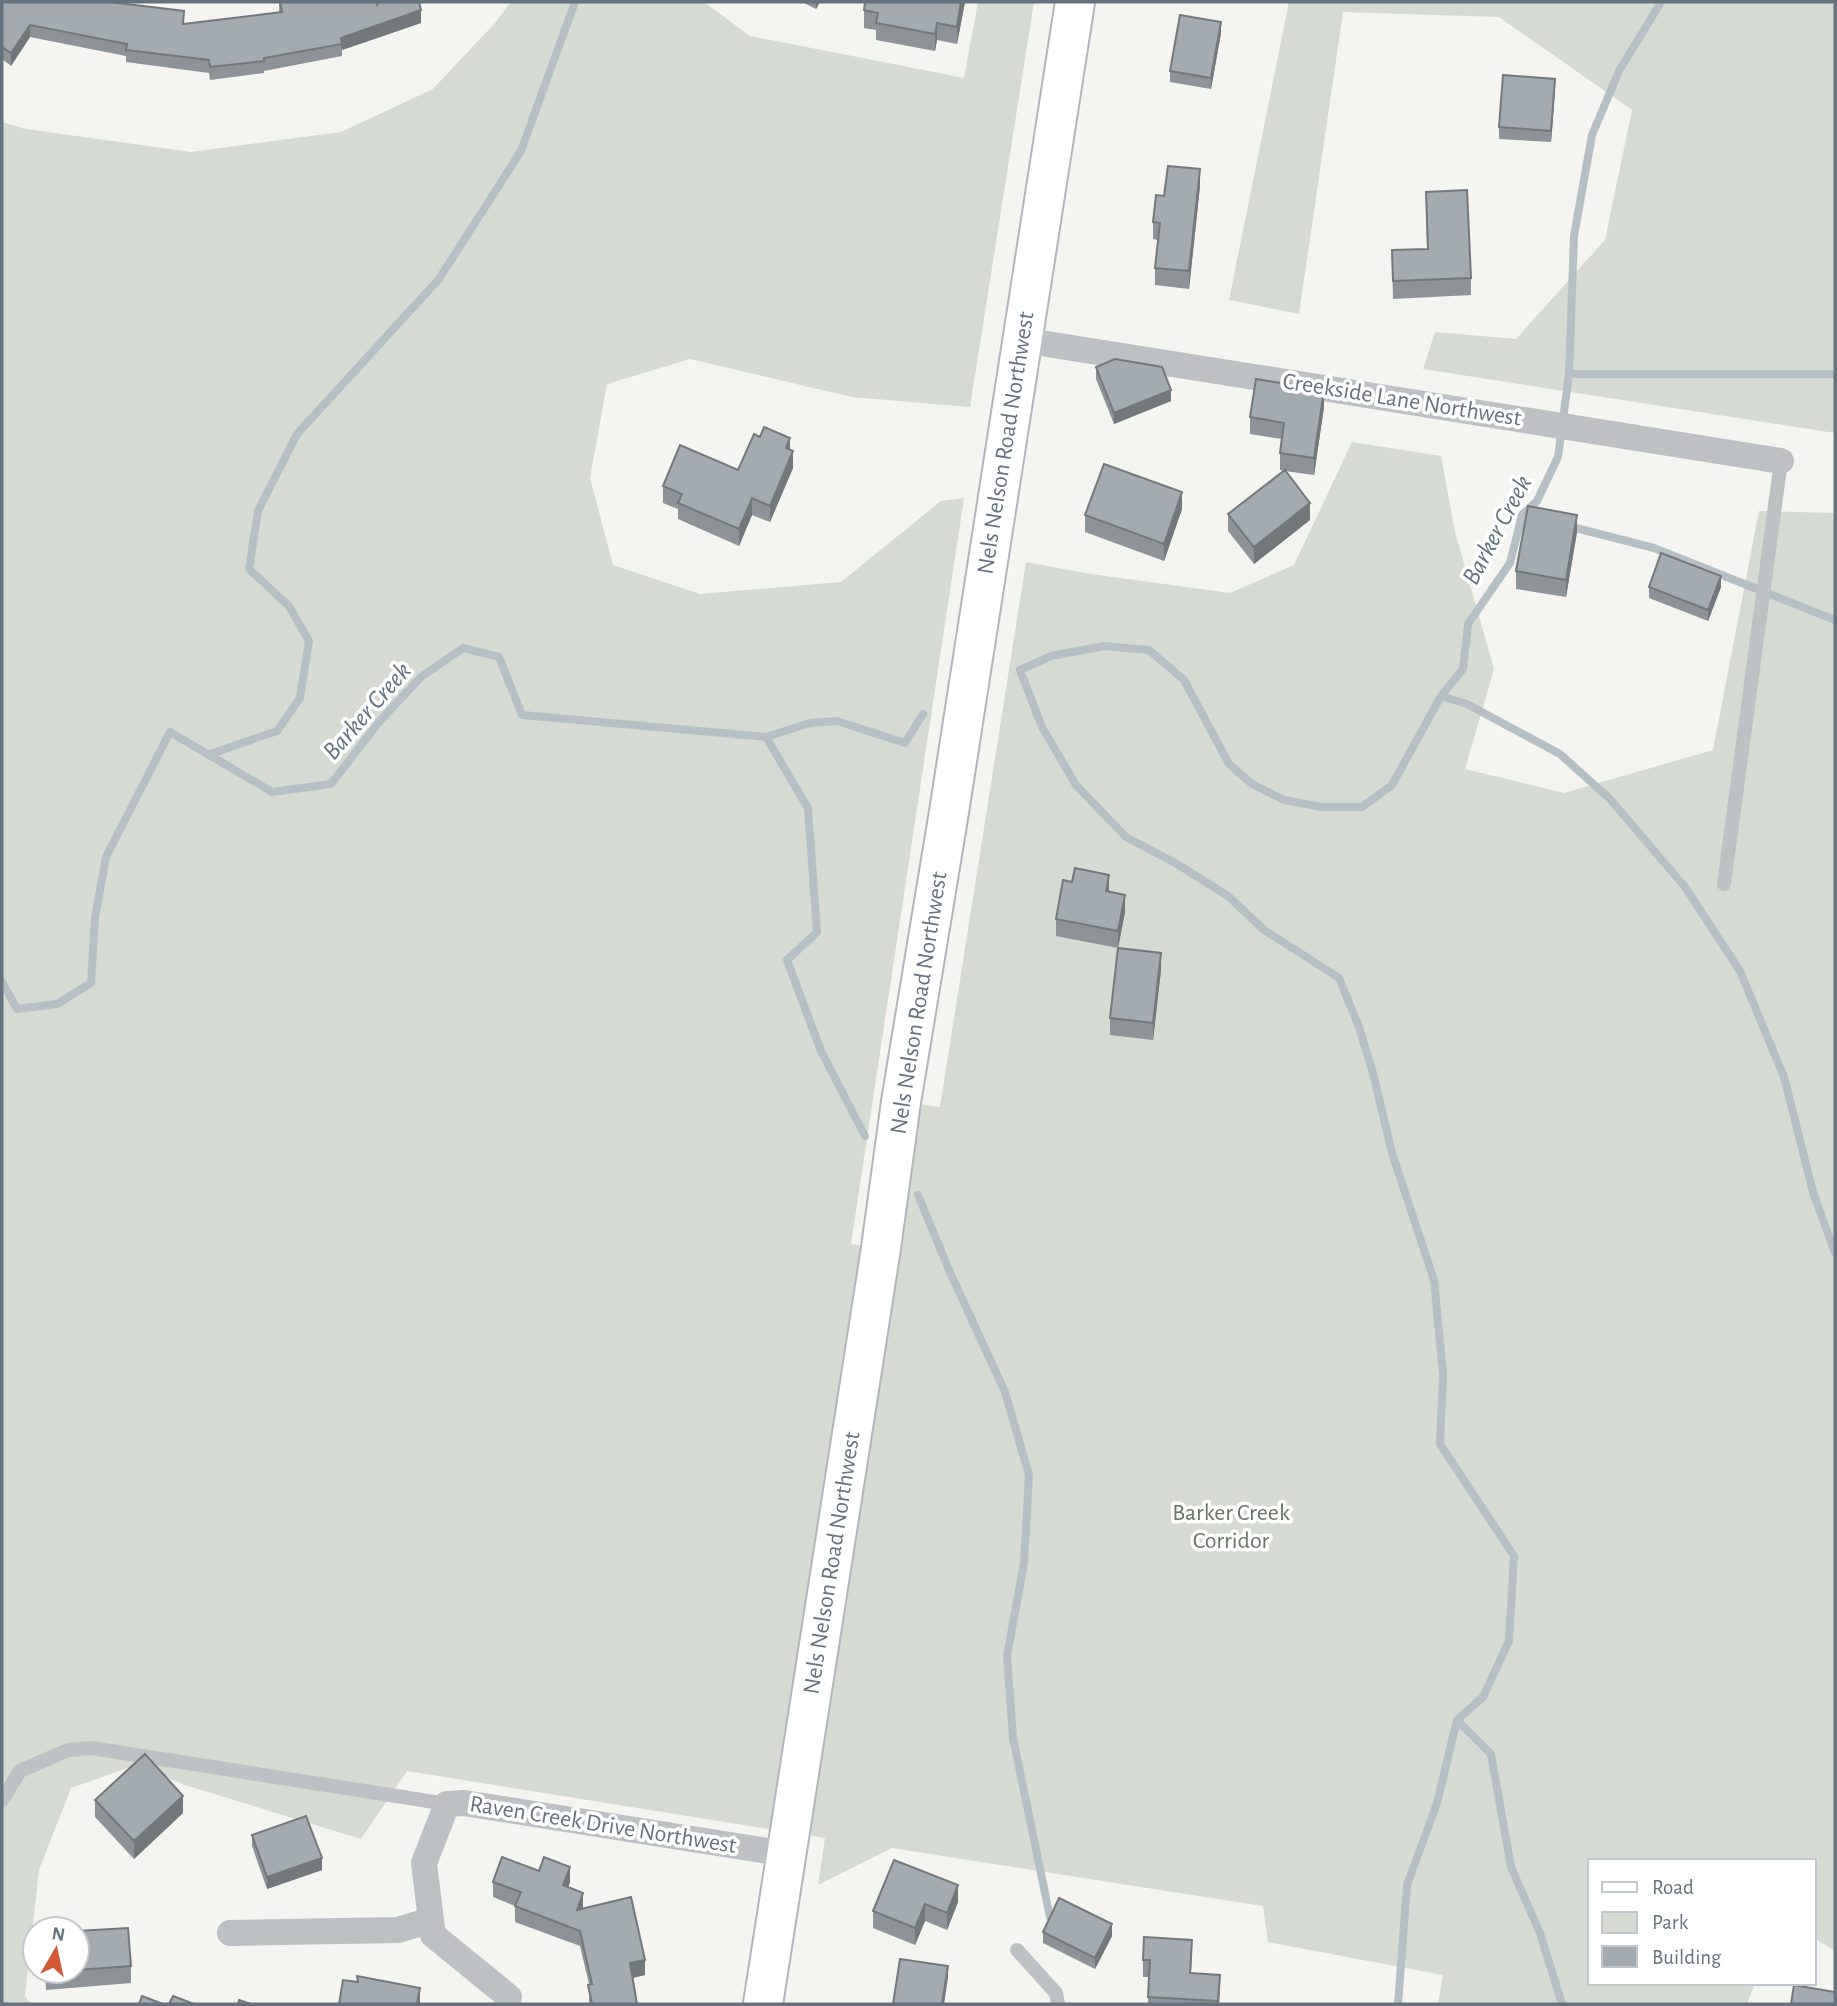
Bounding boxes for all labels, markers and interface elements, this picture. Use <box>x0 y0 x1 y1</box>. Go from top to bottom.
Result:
street label: Nels Nelson Road Northwest <box>973 310 1039 576</box>
street label: Creekside Lane Northwest <box>1281 369 1523 431</box>
water label: Barker Creek <box>1457 471 1537 589</box>
water label: Barker Creek <box>318 657 416 765</box>
street label: Nels Nelson Road Northwest <box>886 870 952 1136</box>
street label: Nels Nelson Road Northwest <box>799 1430 865 1696</box>
park label: Barker Creek Corridor <box>1172 1501 1290 1553</box>
street label: Raven Creek Drive Northwest <box>468 1792 738 1858</box>
legend <box>1588 1859 1816 1985</box>
text: Road <box>1652 1877 1694 1898</box>
text: Park <box>1652 1912 1689 1933</box>
north arrow <box>21 1915 91 1985</box>
text: N <box>50 1924 66 1945</box>
text: Building <box>1652 1947 1722 1968</box>

